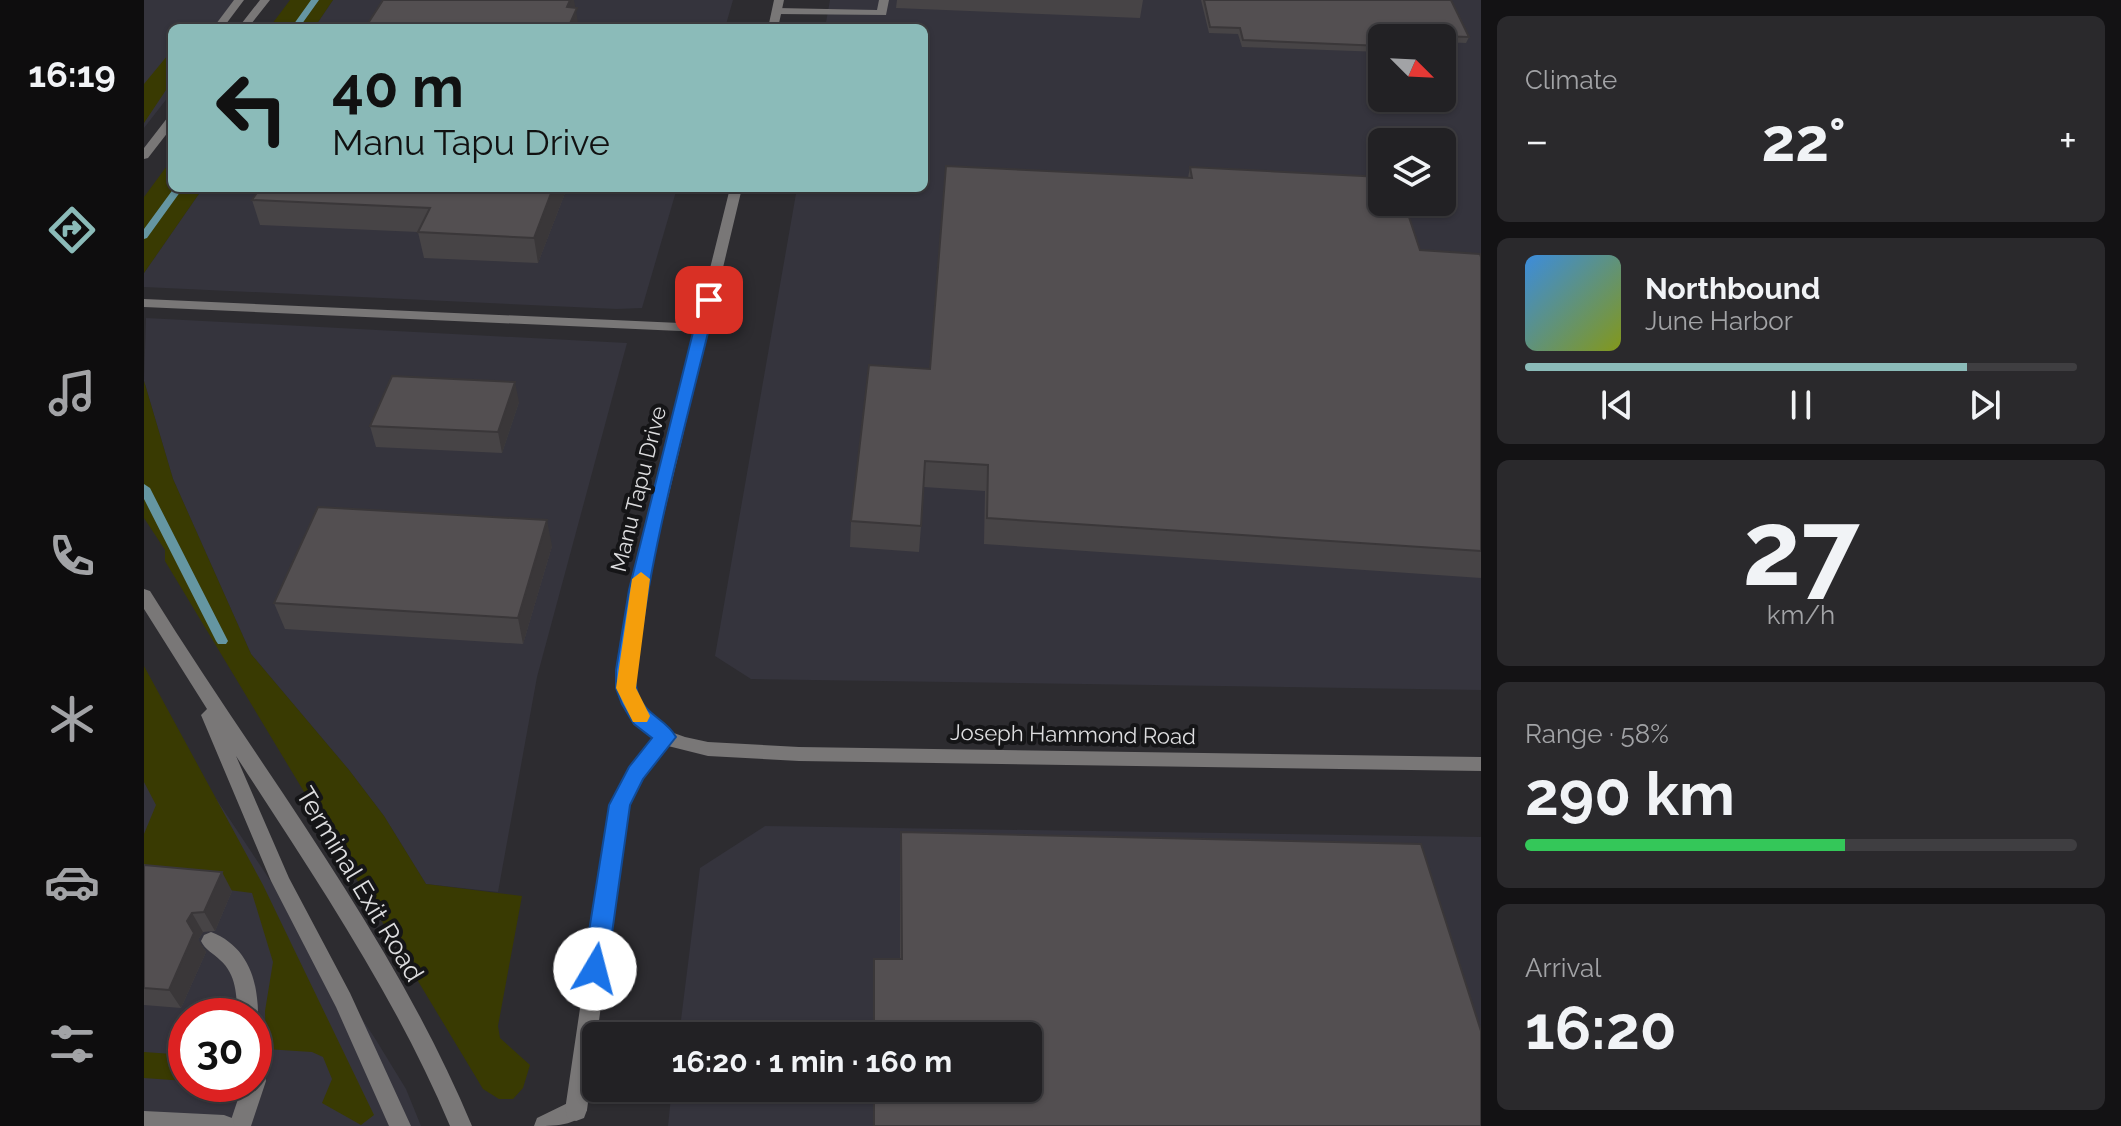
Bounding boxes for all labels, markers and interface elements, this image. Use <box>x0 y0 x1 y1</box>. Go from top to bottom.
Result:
north arrow <box>1368 24 1456 112</box>
map controls <box>1368 24 1456 216</box>
text: 16:19 <box>28 53 116 95</box>
text: 40 m <box>332 54 464 120</box>
icon: left <box>200 56 304 160</box>
text: Climate <box>1525 65 1617 95</box>
text: 22° <box>1762 105 1846 175</box>
text: − <box>1525 115 1549 166</box>
text: + <box>2059 115 2077 166</box>
text: Manu Tapu Drive <box>332 121 610 163</box>
button: layers <box>1368 128 1456 216</box>
icon: directions <box>44 202 100 258</box>
pin <box>675 266 743 334</box>
text: Northbound <box>1645 271 1820 306</box>
icon: arrive <box>687 278 731 322</box>
text: June Harbor <box>1645 306 1793 336</box>
icon: music <box>44 365 100 421</box>
icon: previous <box>1595 383 1639 427</box>
icon: pause <box>1779 383 1823 427</box>
icon: next <box>1963 383 2007 427</box>
street label: Manu Tapu Drive <box>605 403 671 575</box>
text: 27 <box>1742 487 1860 609</box>
icon: phone <box>44 528 100 584</box>
text: km/h <box>1767 600 1835 630</box>
icon: climate <box>44 691 100 747</box>
street label: Joseph Hammond Road <box>950 719 1196 749</box>
text: Range · 58% <box>1525 719 1669 749</box>
text: 290 km <box>1525 759 1735 829</box>
street label: Terminal Exit Road <box>290 781 430 987</box>
icon: car <box>44 854 100 910</box>
position arrow <box>553 927 637 1011</box>
text: Arrival <box>1525 953 1601 983</box>
text: 16:20 <box>1525 993 1677 1063</box>
speed limit sign: 30 <box>168 998 272 1102</box>
icon: filters <box>44 1016 100 1072</box>
text: 16:20 · 1 min · 160 m <box>672 1044 952 1079</box>

